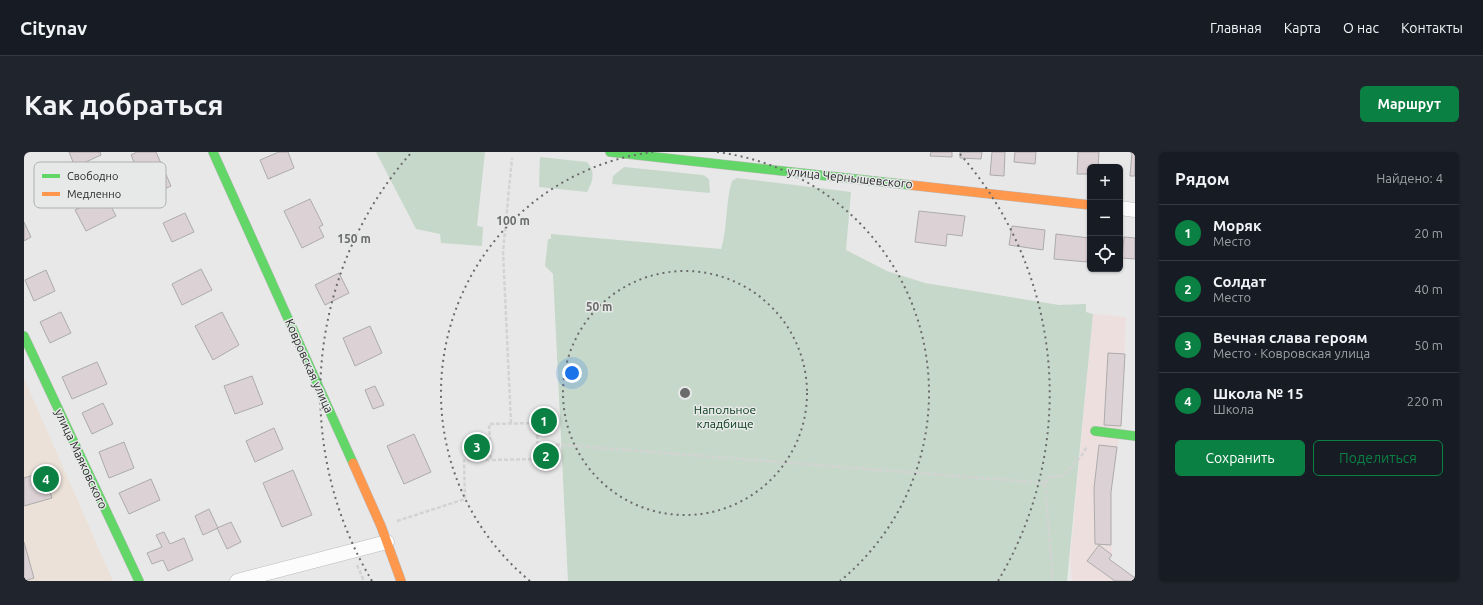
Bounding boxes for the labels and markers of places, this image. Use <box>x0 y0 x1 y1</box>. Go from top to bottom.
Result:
centre of rings <box>678 386 692 400</box>
pin: 1 <box>531 406 557 436</box>
pin: 3 <box>464 432 490 462</box>
pin: 2 <box>533 441 559 471</box>
pin: 4 <box>33 464 59 494</box>

